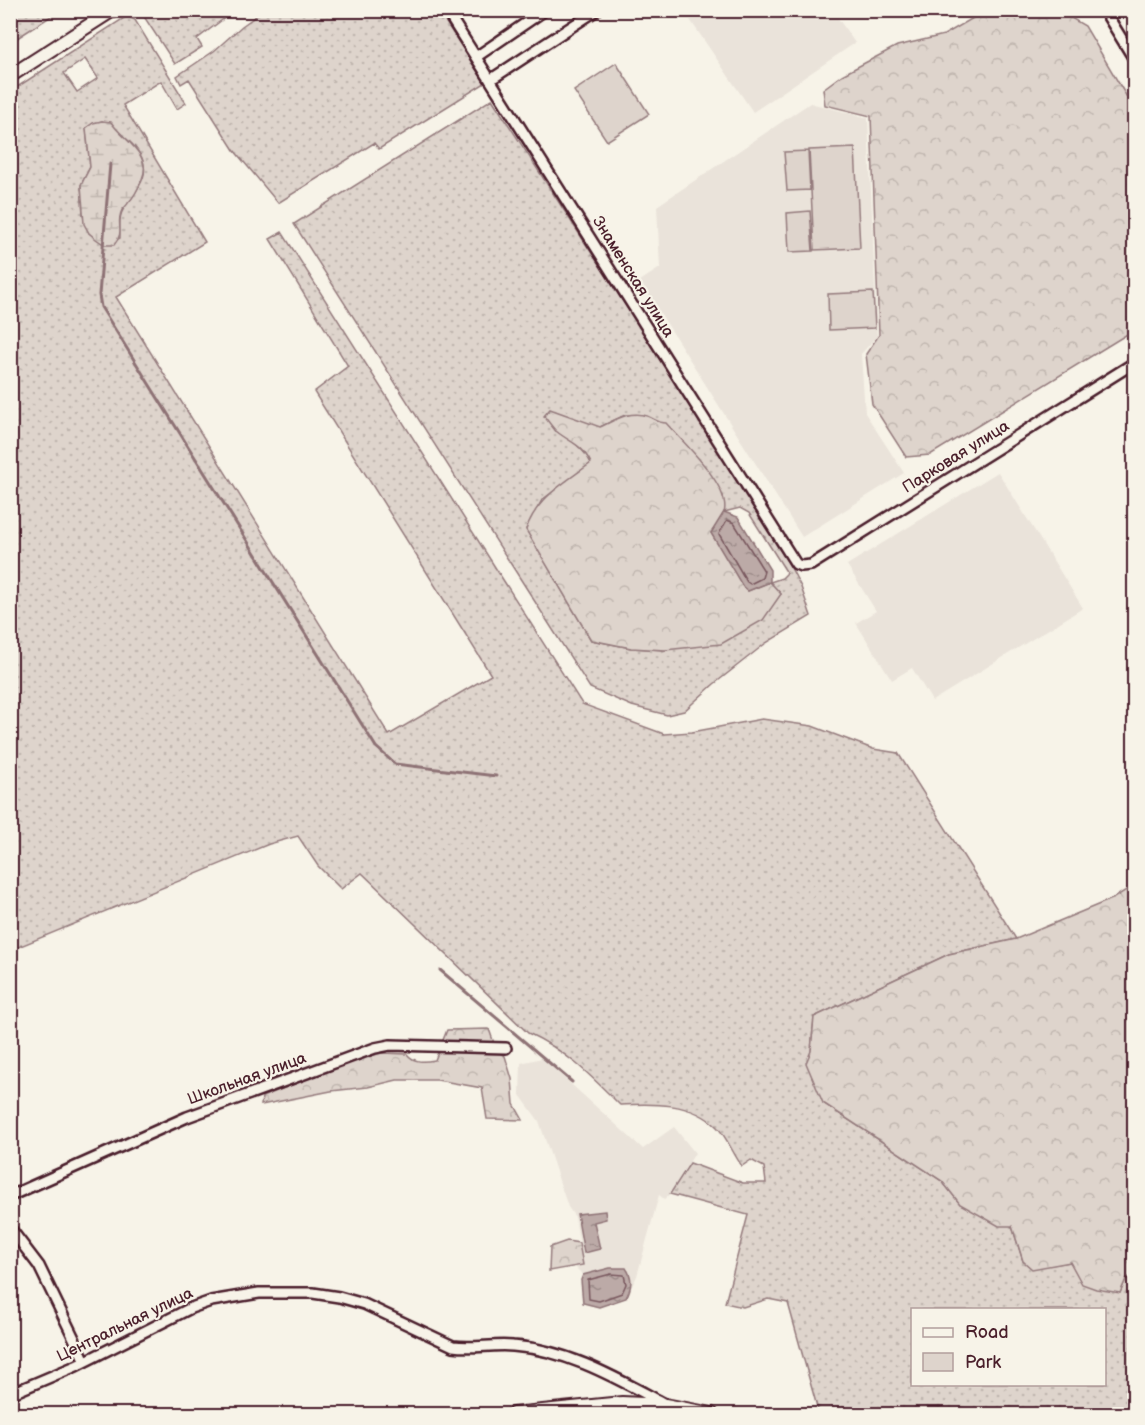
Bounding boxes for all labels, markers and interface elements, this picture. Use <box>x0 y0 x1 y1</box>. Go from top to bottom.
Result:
street label: Знаменская улица <box>588 213 678 342</box>
street label: Парковая улица <box>899 416 1013 497</box>
street label: Школьная улица <box>185 1049 309 1109</box>
street label: Центральная улица <box>54 1284 197 1366</box>
legend <box>911 1308 1106 1386</box>
text: Road <box>965 1322 1009 1343</box>
text: Park <box>965 1352 1001 1373</box>

